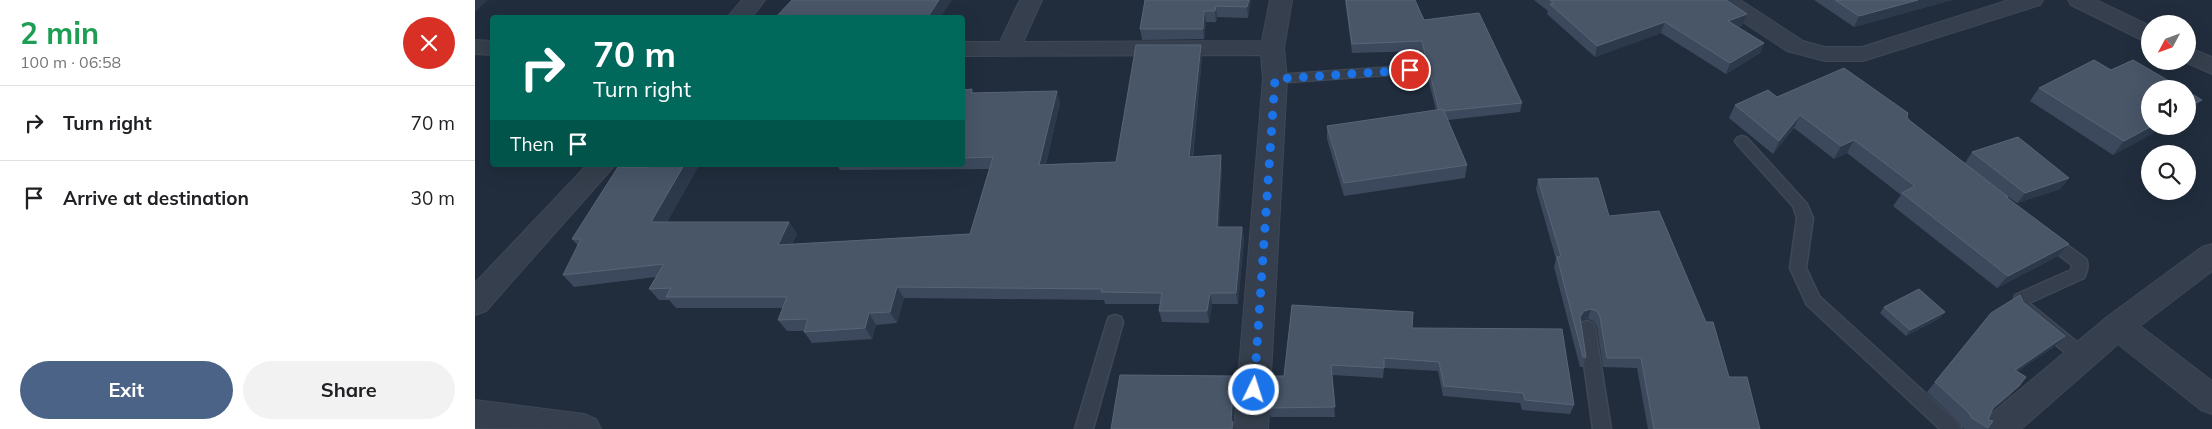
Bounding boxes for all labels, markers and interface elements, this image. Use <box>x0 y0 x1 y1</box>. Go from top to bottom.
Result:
text: 2 min <box>20 14 99 52</box>
north arrow <box>2141 15 2196 70</box>
map controls <box>2141 15 2196 200</box>
button: close <box>403 17 455 69</box>
text: 70 m <box>593 32 676 76</box>
icon: right <box>510 35 575 100</box>
pin <box>1389 49 1431 91</box>
text: 100 m · 06:58 <box>20 52 121 72</box>
icon: arrive <box>1396 56 1424 84</box>
text: Turn right <box>593 75 691 103</box>
button: sound <box>2141 80 2196 135</box>
icon: right <box>20 109 48 137</box>
text: Turn right <box>63 111 152 135</box>
text: 70 m <box>411 111 455 135</box>
icon: arrive <box>564 130 592 158</box>
text: Then <box>510 132 554 156</box>
button: search <box>2141 145 2196 200</box>
icon: arrive <box>20 184 48 212</box>
text: Arrive at destination <box>63 186 249 210</box>
text: 30 m <box>411 186 455 210</box>
button: Exit <box>20 361 233 419</box>
button: Share <box>243 361 455 419</box>
position arrow <box>1227 363 1279 415</box>

